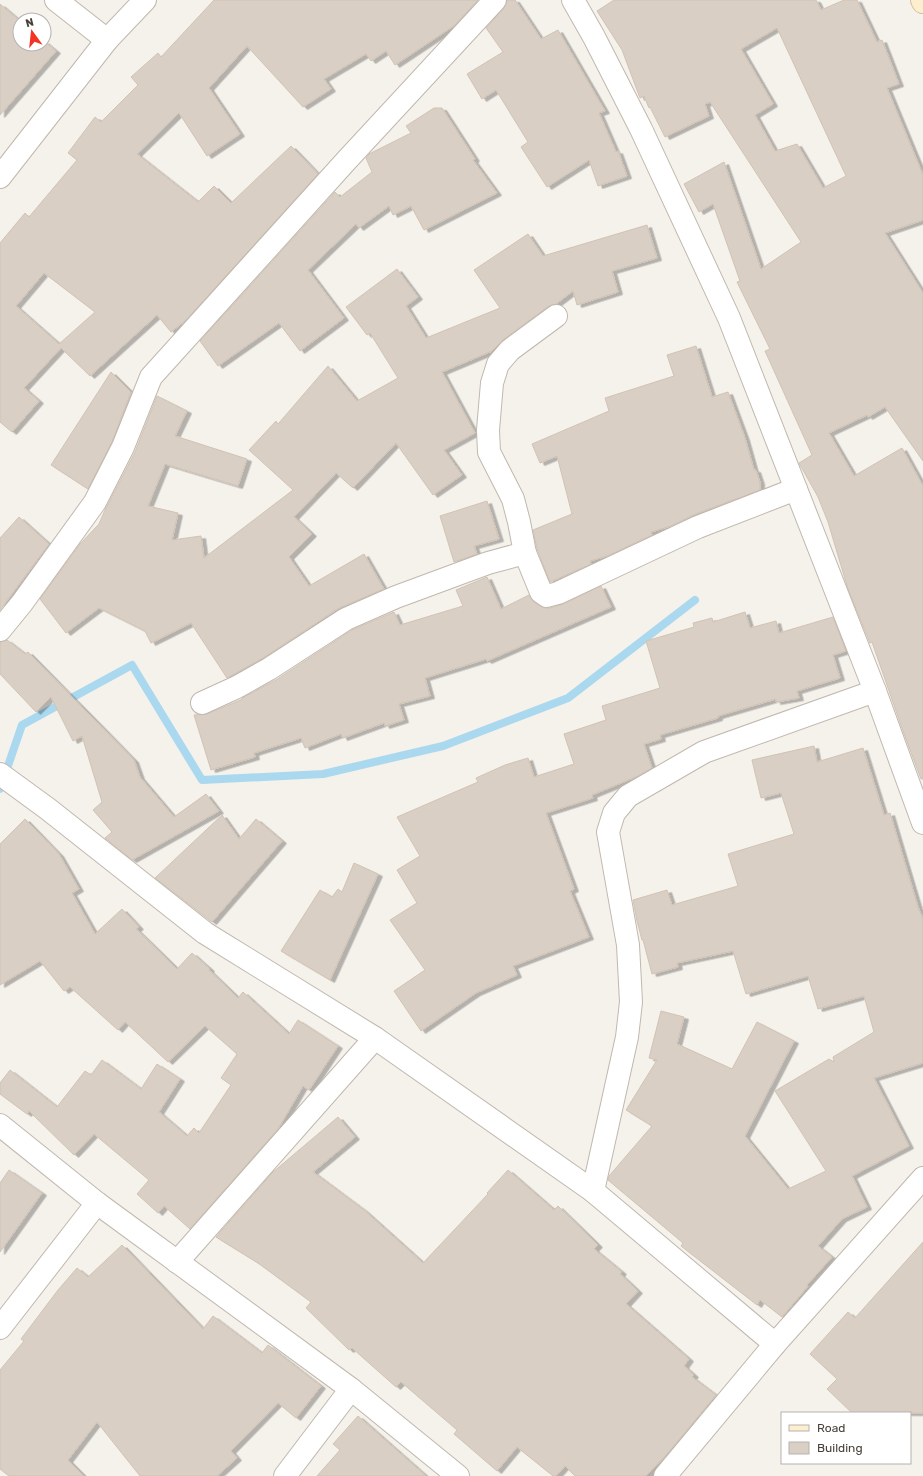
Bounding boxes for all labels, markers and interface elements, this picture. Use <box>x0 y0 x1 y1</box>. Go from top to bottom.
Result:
north arrow <box>12 12 52 52</box>
text: N <box>24 15 35 30</box>
legend <box>781 1412 911 1464</box>
text: Road <box>817 1421 845 1435</box>
text: Building <box>817 1441 863 1455</box>

